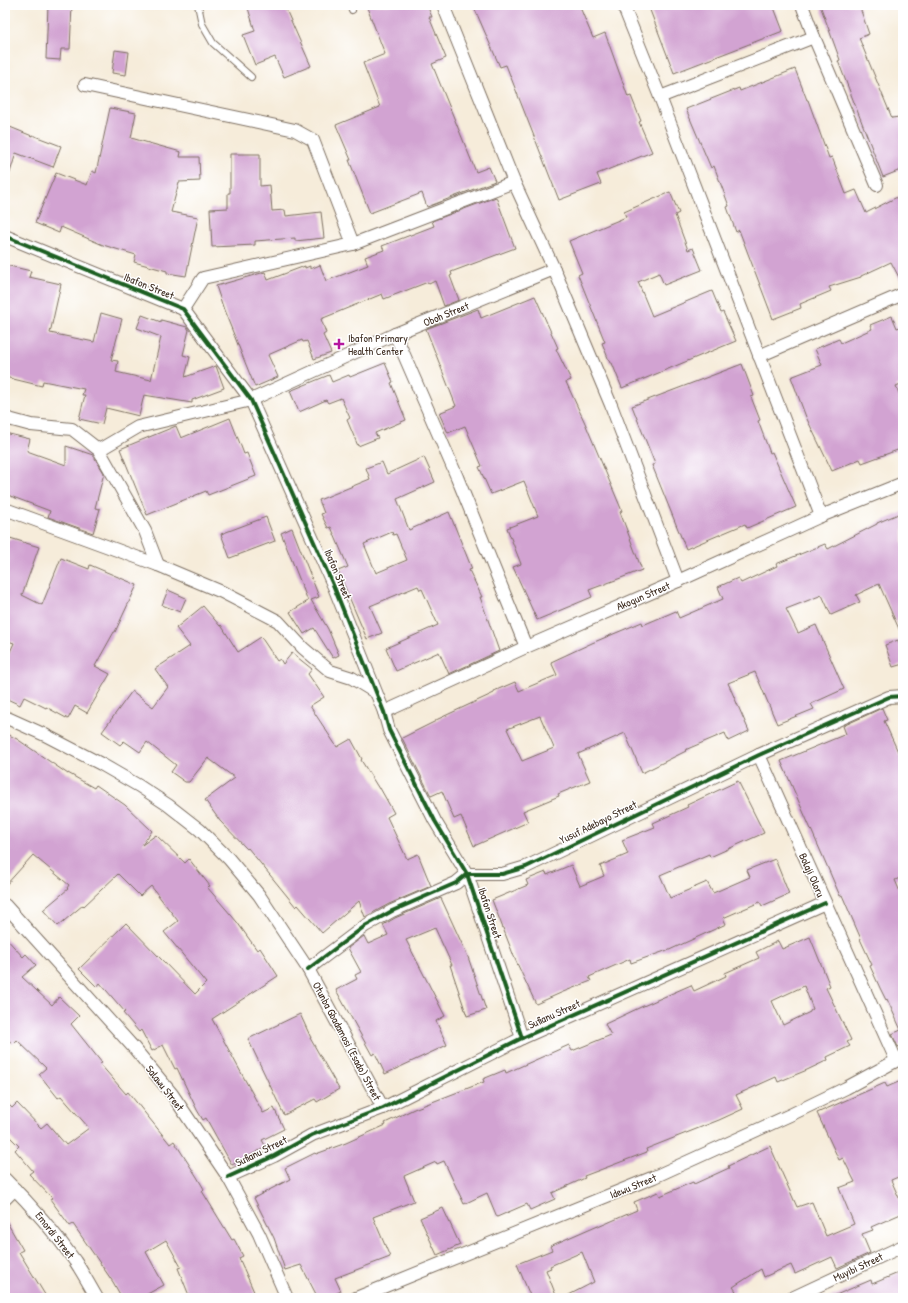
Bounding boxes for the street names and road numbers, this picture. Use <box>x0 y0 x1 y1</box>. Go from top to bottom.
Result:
street label: Ibafon Street <box>122 270 176 302</box>
street label: Oboh Street <box>421 298 471 329</box>
street label: Ibafon Street <box>321 547 355 601</box>
street label: Akogun Street <box>614 578 672 614</box>
street label: Yusuf Adebayo Street <box>557 797 639 847</box>
street label: Bolaji Oloru <box>796 851 828 900</box>
street label: Ibafon Street <box>475 886 505 941</box>
street label: Otunba Gbadamosi (Esado) Street <box>310 979 384 1103</box>
street label: Sufianu Street <box>526 996 582 1032</box>
street label: Salawu Street <box>143 1062 187 1114</box>
street label: Sufianu Street <box>233 1132 289 1169</box>
street label: Idewu Street <box>608 1170 658 1202</box>
street label: Emordi Street <box>32 1209 78 1262</box>
street label: Muyibi Street <box>831 1249 885 1285</box>

